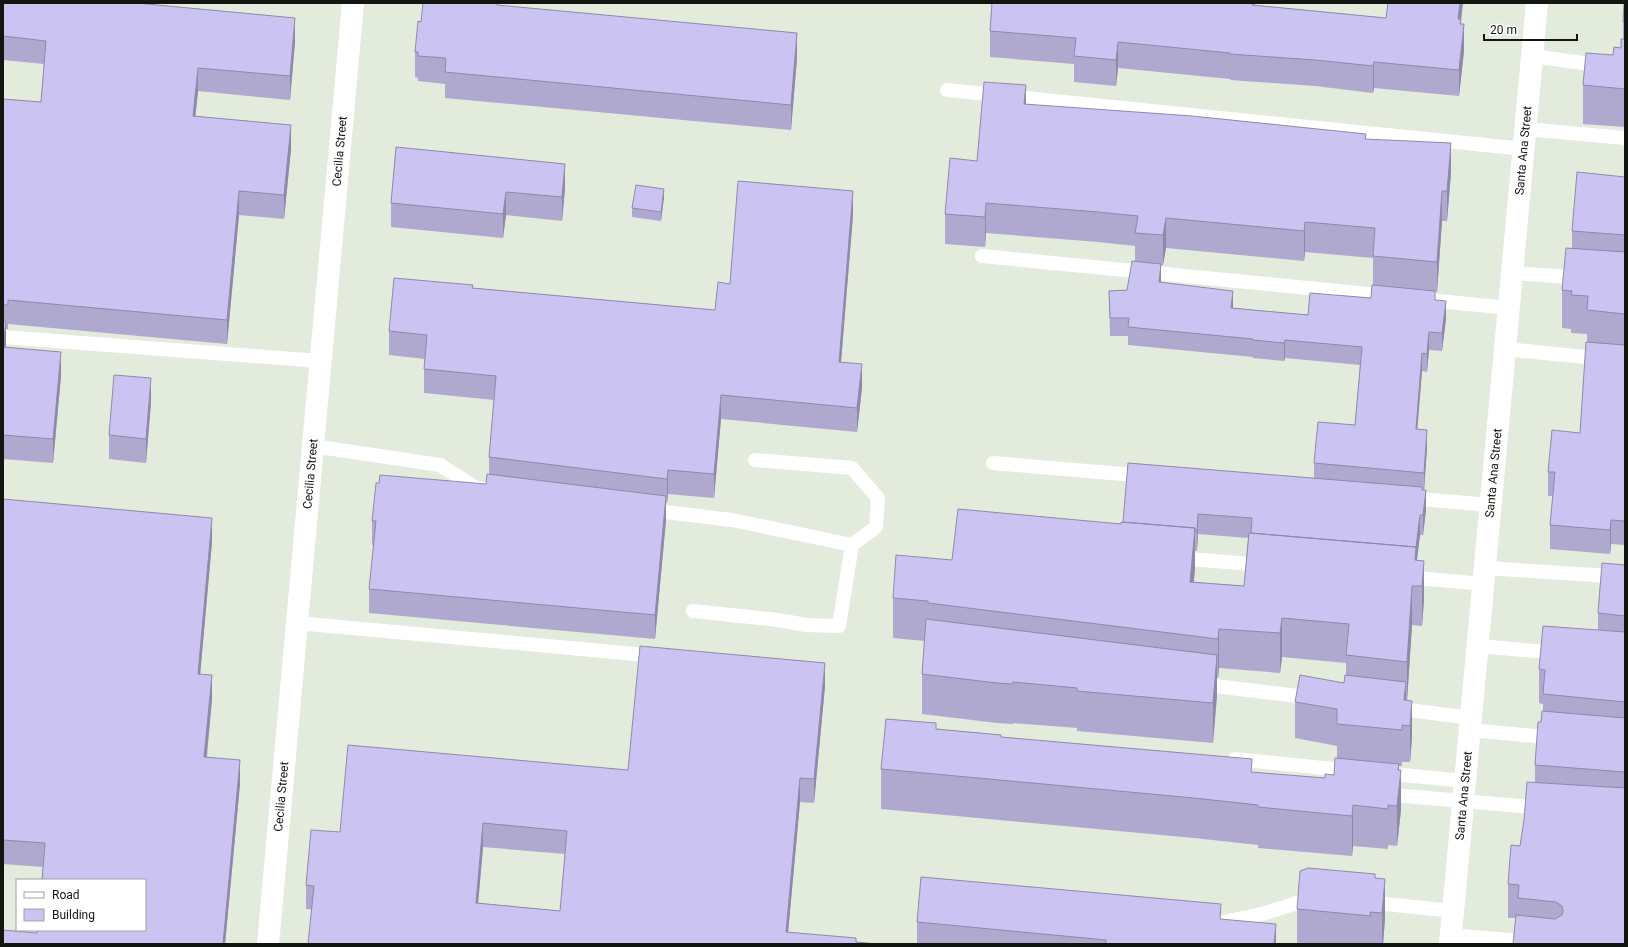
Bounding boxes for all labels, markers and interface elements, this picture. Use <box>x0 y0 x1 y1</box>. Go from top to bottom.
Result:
scale bar <box>1484 16 1577 42</box>
text: 20 m <box>1490 23 1517 37</box>
street label: Santa Ana Street <box>1512 105 1534 196</box>
street label: Cecilia Street <box>329 115 350 187</box>
street label: Santa Ana Street <box>1482 428 1505 518</box>
street label: Cecilia Street <box>300 438 321 510</box>
street label: Santa Ana Street <box>1453 750 1475 841</box>
street label: Cecilia Street <box>271 761 291 832</box>
legend <box>16 879 146 931</box>
text: Road <box>52 888 80 902</box>
text: Building <box>52 908 95 922</box>

